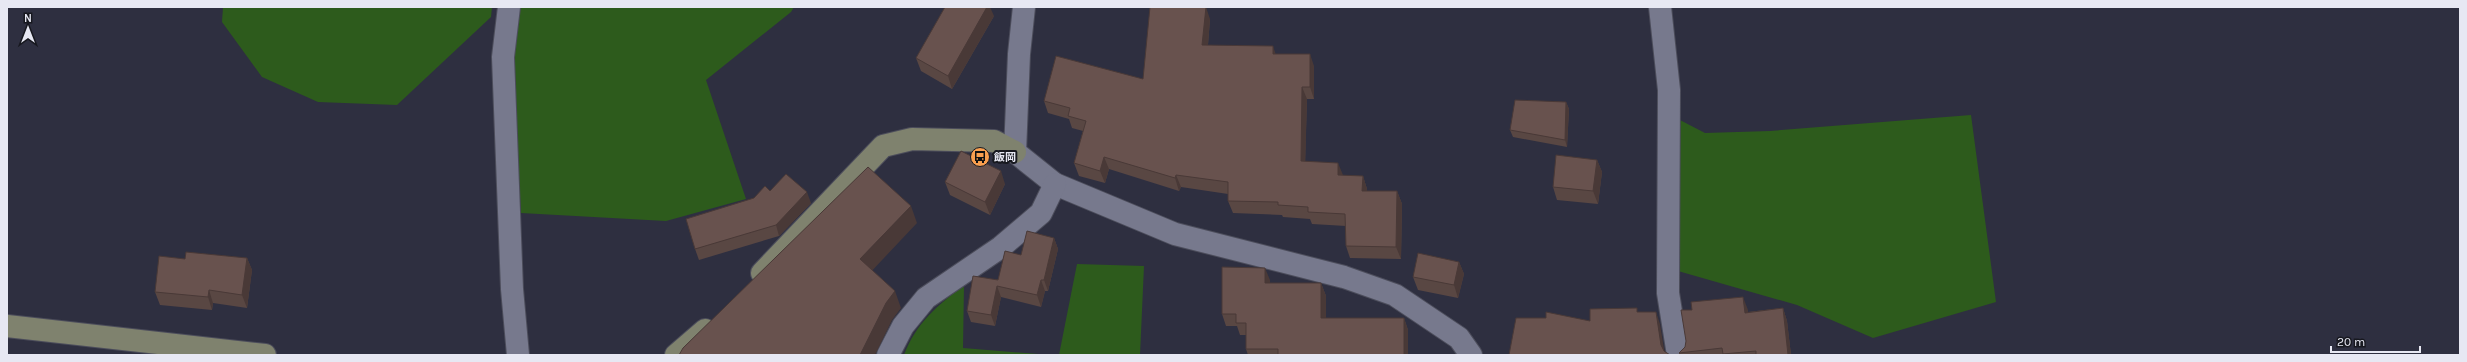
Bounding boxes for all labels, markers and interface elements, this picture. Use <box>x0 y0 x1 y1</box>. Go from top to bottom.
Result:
north arrow <box>8 8 48 48</box>
text: N <box>24 12 32 25</box>
bus stop icon: 飯岡 <box>969 146 991 168</box>
place label: 飯岡 <box>993 151 1016 164</box>
scale bar <box>2331 328 2420 354</box>
text: 20 m <box>2337 335 2365 349</box>

